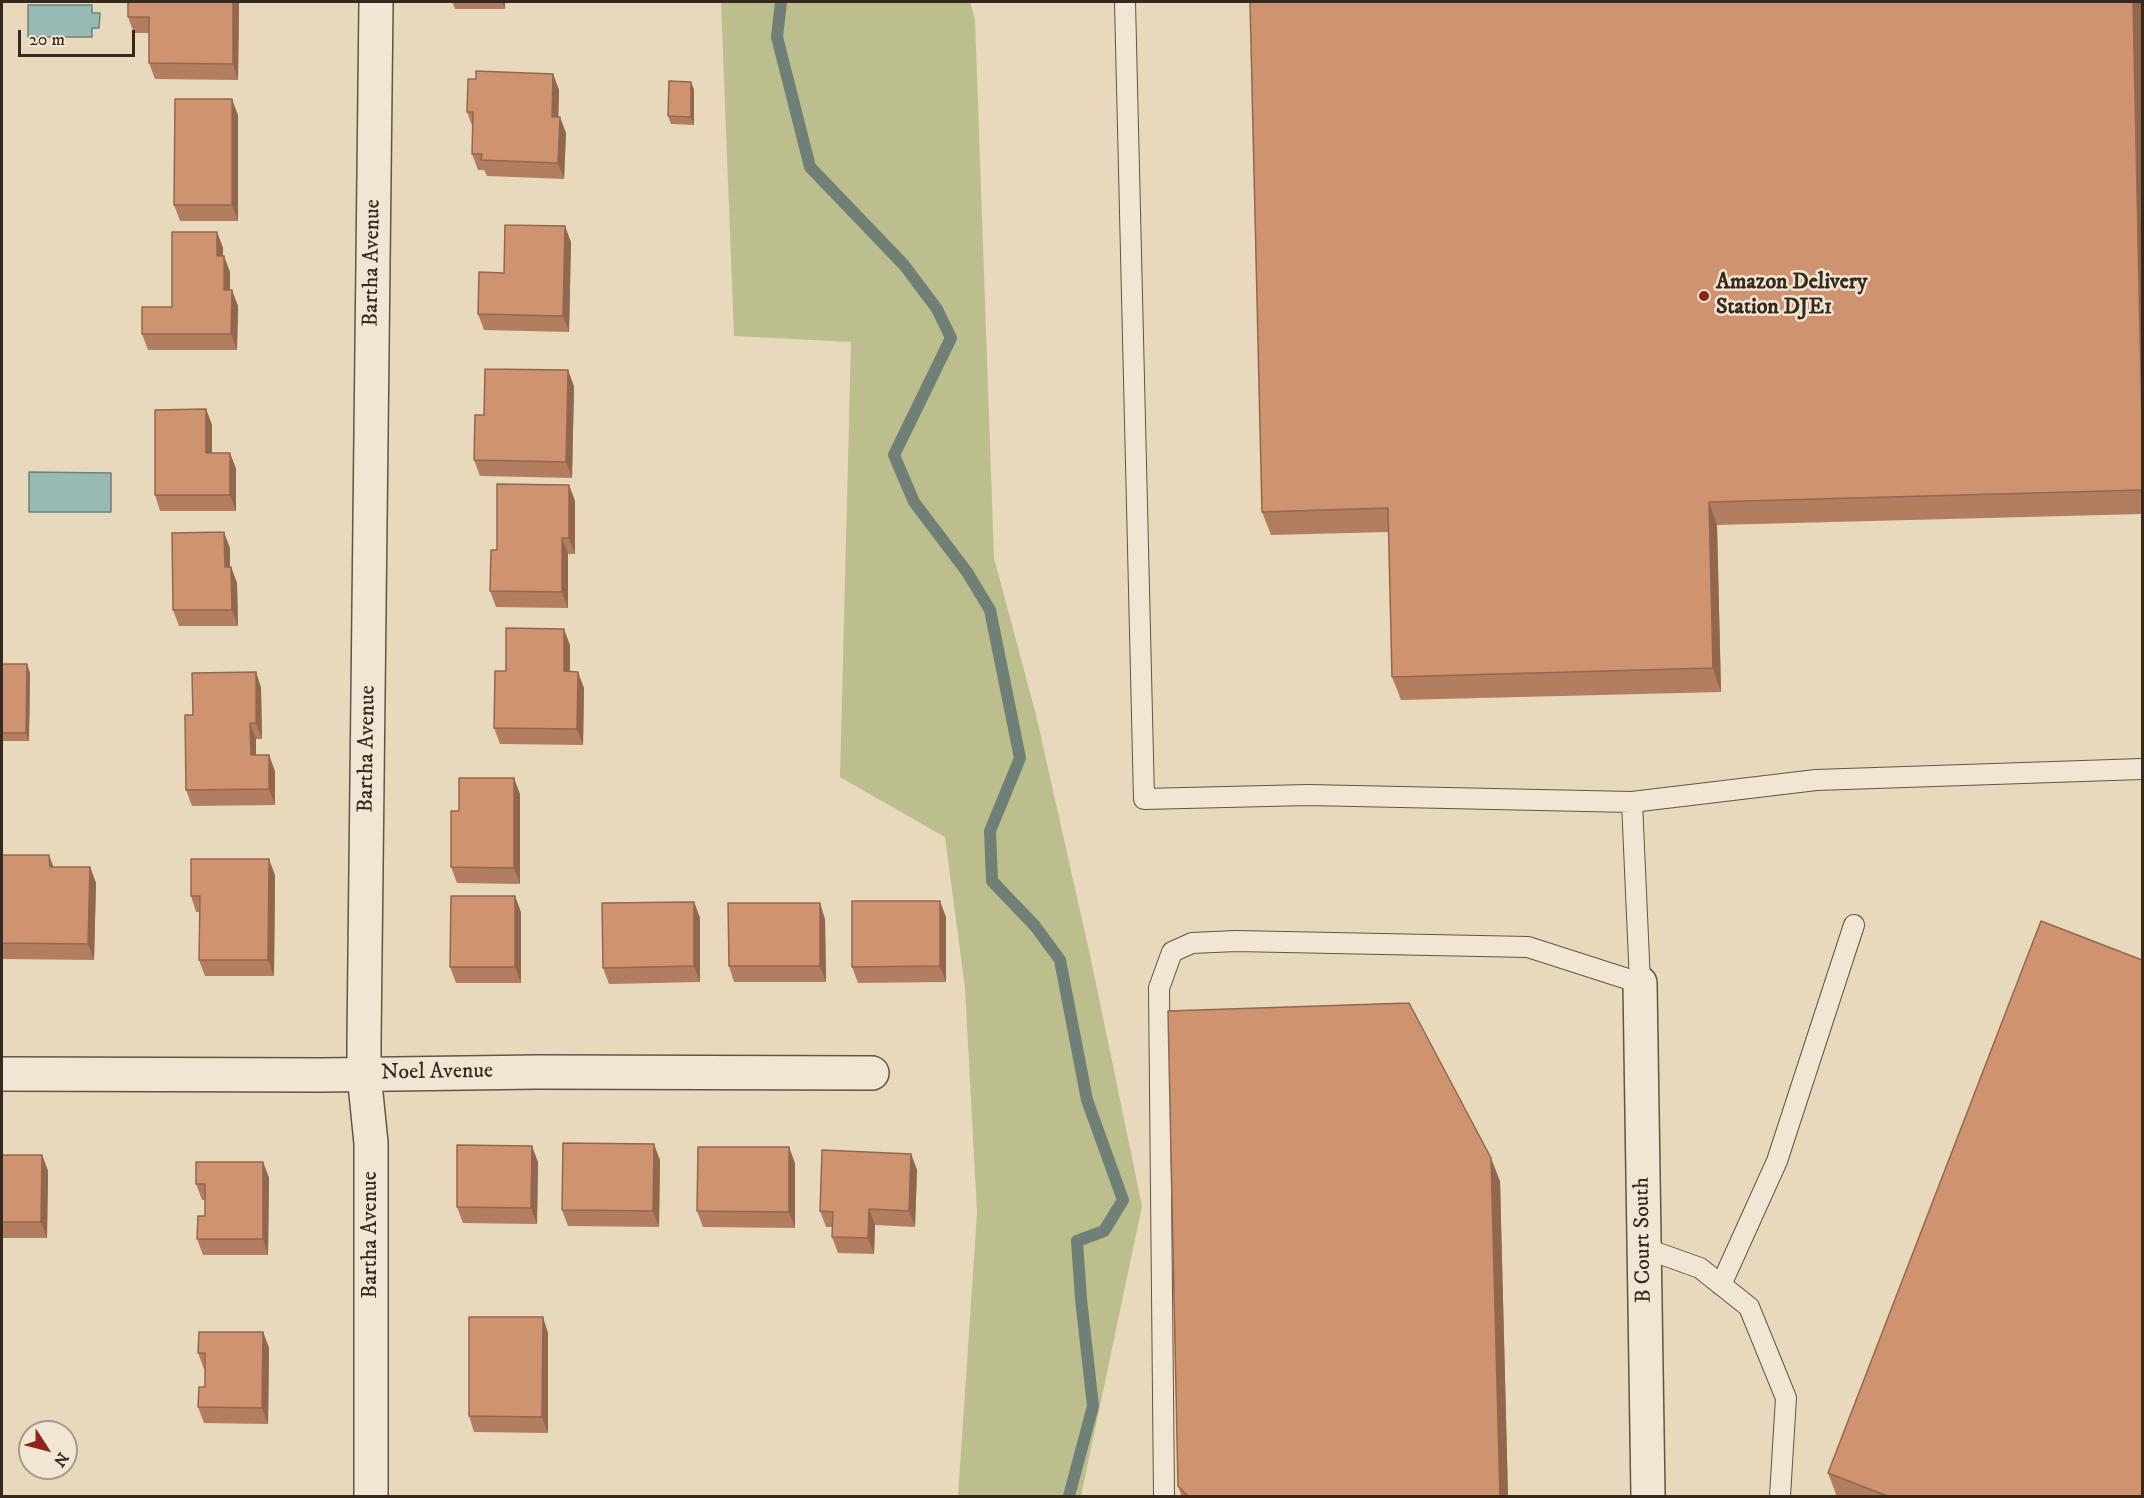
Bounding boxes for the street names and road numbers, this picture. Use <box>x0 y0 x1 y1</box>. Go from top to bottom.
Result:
street label: Bartha Avenue <box>359 199 387 327</box>
street label: Bartha Avenue <box>354 685 382 813</box>
street label: Noel Avenue <box>381 1059 493 1087</box>
street label: Bartha Avenue <box>358 1171 384 1299</box>
street label: B Court South <box>1630 1177 1658 1303</box>

